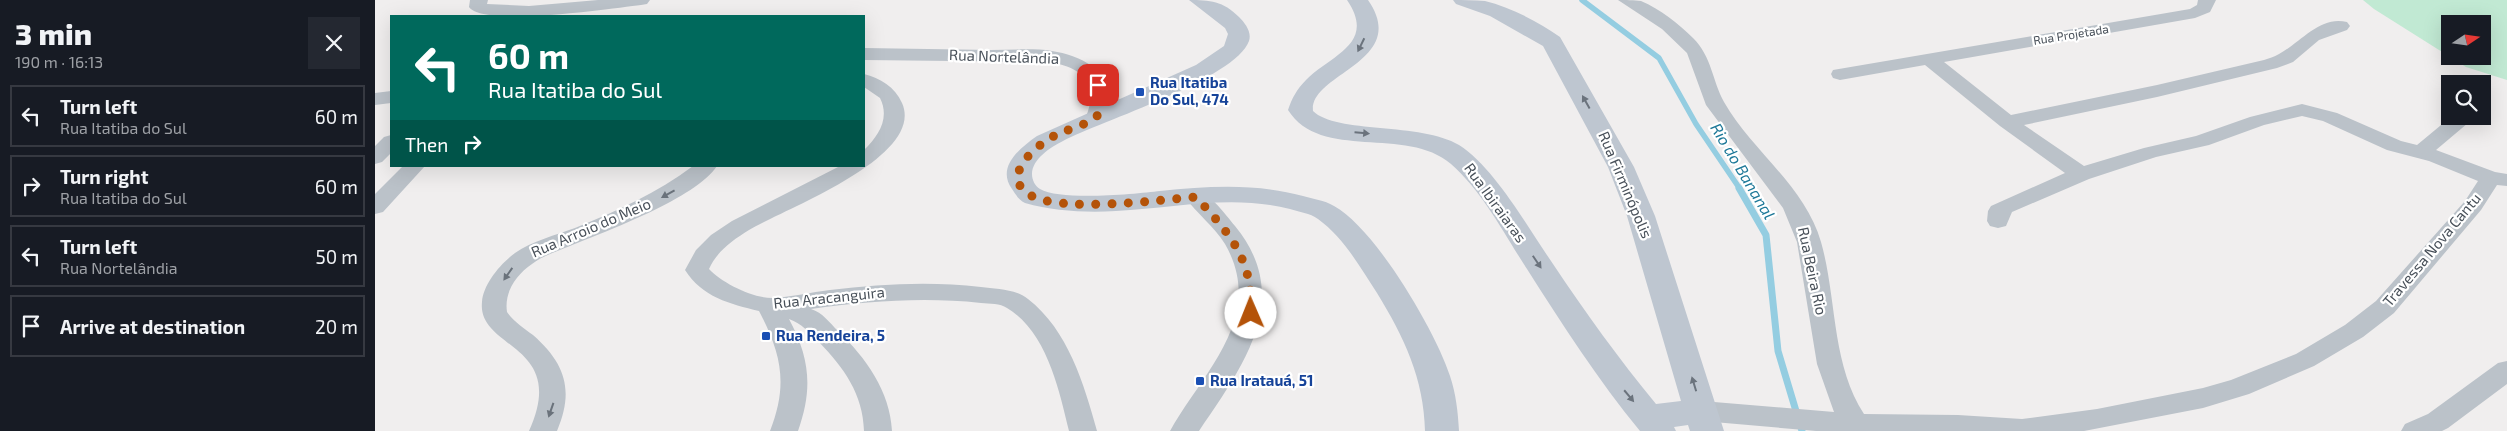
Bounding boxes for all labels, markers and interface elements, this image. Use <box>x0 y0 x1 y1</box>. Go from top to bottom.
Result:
text: 3 min <box>15 15 92 51</box>
north arrow <box>2441 15 2491 65</box>
map controls <box>2441 15 2491 125</box>
button: close <box>308 17 360 69</box>
street label: Rua Projetada <box>2032 21 2110 48</box>
text: 60 m <box>488 34 569 76</box>
icon: left <box>405 35 470 100</box>
one-way arrow <box>1357 37 1365 52</box>
street label: Rua Nortelândia <box>949 45 1059 67</box>
text: 190 m · 16:13 <box>15 52 103 71</box>
pin <box>1077 64 1119 106</box>
icon: arrive <box>1084 71 1112 99</box>
place label: Rua Itatiba Do Sul, 474 <box>1150 73 1229 108</box>
button: search <box>2441 75 2491 125</box>
text: Rua Itatiba do Sul <box>488 76 662 102</box>
marker: Rua Itatiba Do Sul, 474 <box>1134 86 1146 98</box>
text: Turn left <box>60 95 137 118</box>
one-way arrow <box>1582 96 1591 109</box>
icon: left <box>17 102 45 130</box>
text: 60 m <box>315 105 358 128</box>
text: Rua Itatiba do Sul <box>60 118 187 137</box>
water label: Rio do Bananal <box>1707 119 1780 222</box>
street label: Rua Firminópolis <box>1595 128 1657 241</box>
icon: right <box>458 130 486 158</box>
one-way arrow <box>1354 130 1370 138</box>
text: Then <box>405 133 448 156</box>
street label: Rua Ibiraiaras <box>1461 159 1531 246</box>
text: Turn right <box>60 165 148 188</box>
icon: right <box>17 172 45 200</box>
text: 60 m <box>315 175 358 198</box>
text: Rua Itatiba do Sul <box>60 188 187 207</box>
street label: Travessa Nova Cantu <box>2379 189 2484 310</box>
one-way arrow <box>660 190 675 198</box>
street label: Rua Arroio do Meio <box>528 194 653 260</box>
street label: Rua Beira Rio <box>1795 225 1831 316</box>
text: Turn left <box>60 235 137 258</box>
icon: left <box>17 242 45 270</box>
text: 50 m <box>315 245 358 268</box>
one-way arrow <box>1532 256 1542 269</box>
text: Rua Nortelândia <box>60 258 178 277</box>
one-way arrow <box>503 267 513 281</box>
street label: Rua Aracanguira <box>772 282 885 312</box>
position arrow <box>1224 286 1276 338</box>
icon: arrive <box>17 312 45 340</box>
text: Arrive at destination <box>60 315 245 338</box>
text: 20 m <box>315 315 358 338</box>
place label: Rua Rendeira, 5 <box>776 326 885 344</box>
marker: Rua Rendeira, 5 <box>760 330 772 342</box>
place label: Rua Iratauá, 51 <box>1210 371 1313 389</box>
marker: Rua Iratauá, 51 <box>1194 375 1206 387</box>
one-way arrow <box>1689 377 1697 392</box>
one-way arrow <box>1624 389 1635 402</box>
one-way arrow <box>547 402 555 417</box>

